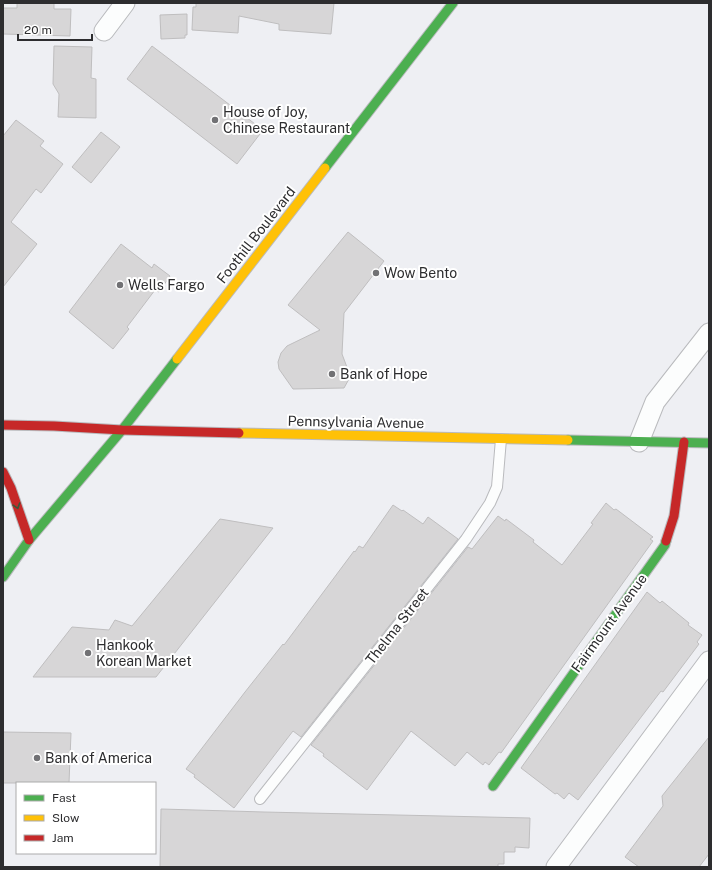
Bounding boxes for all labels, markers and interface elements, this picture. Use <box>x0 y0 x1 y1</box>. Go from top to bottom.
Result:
scale bar <box>18 16 92 42</box>
text: 20 m <box>24 23 52 37</box>
place label: House of Joy, Chinese Restaurant <box>223 104 350 136</box>
marker: House of Joy, Chinese Restaurant <box>210 115 220 125</box>
street label: Foothill Boulevard <box>213 184 299 286</box>
place label: Wow Bento <box>384 265 457 281</box>
marker: Wow Bento <box>371 268 381 278</box>
place label: Wells Fargo <box>128 277 205 293</box>
marker: Wells Fargo <box>115 280 125 290</box>
place label: Bank of Hope <box>340 366 428 382</box>
marker: Bank of Hope <box>327 369 337 379</box>
street label: Pennsylvania Avenue <box>288 413 425 431</box>
one-way arrow <box>12 502 20 509</box>
street label: Fairmount Avenue <box>568 571 650 675</box>
street label: Thelma Street <box>362 585 432 667</box>
place label: Hankook Korean Market <box>96 637 192 669</box>
marker: Hankook Korean Market <box>83 648 93 658</box>
place label: Bank of America <box>45 750 152 766</box>
marker: Bank of America <box>32 753 42 763</box>
legend <box>16 782 156 854</box>
text: Fast <box>52 791 77 805</box>
text: Slow <box>52 811 80 825</box>
text: Jam <box>52 831 74 845</box>

